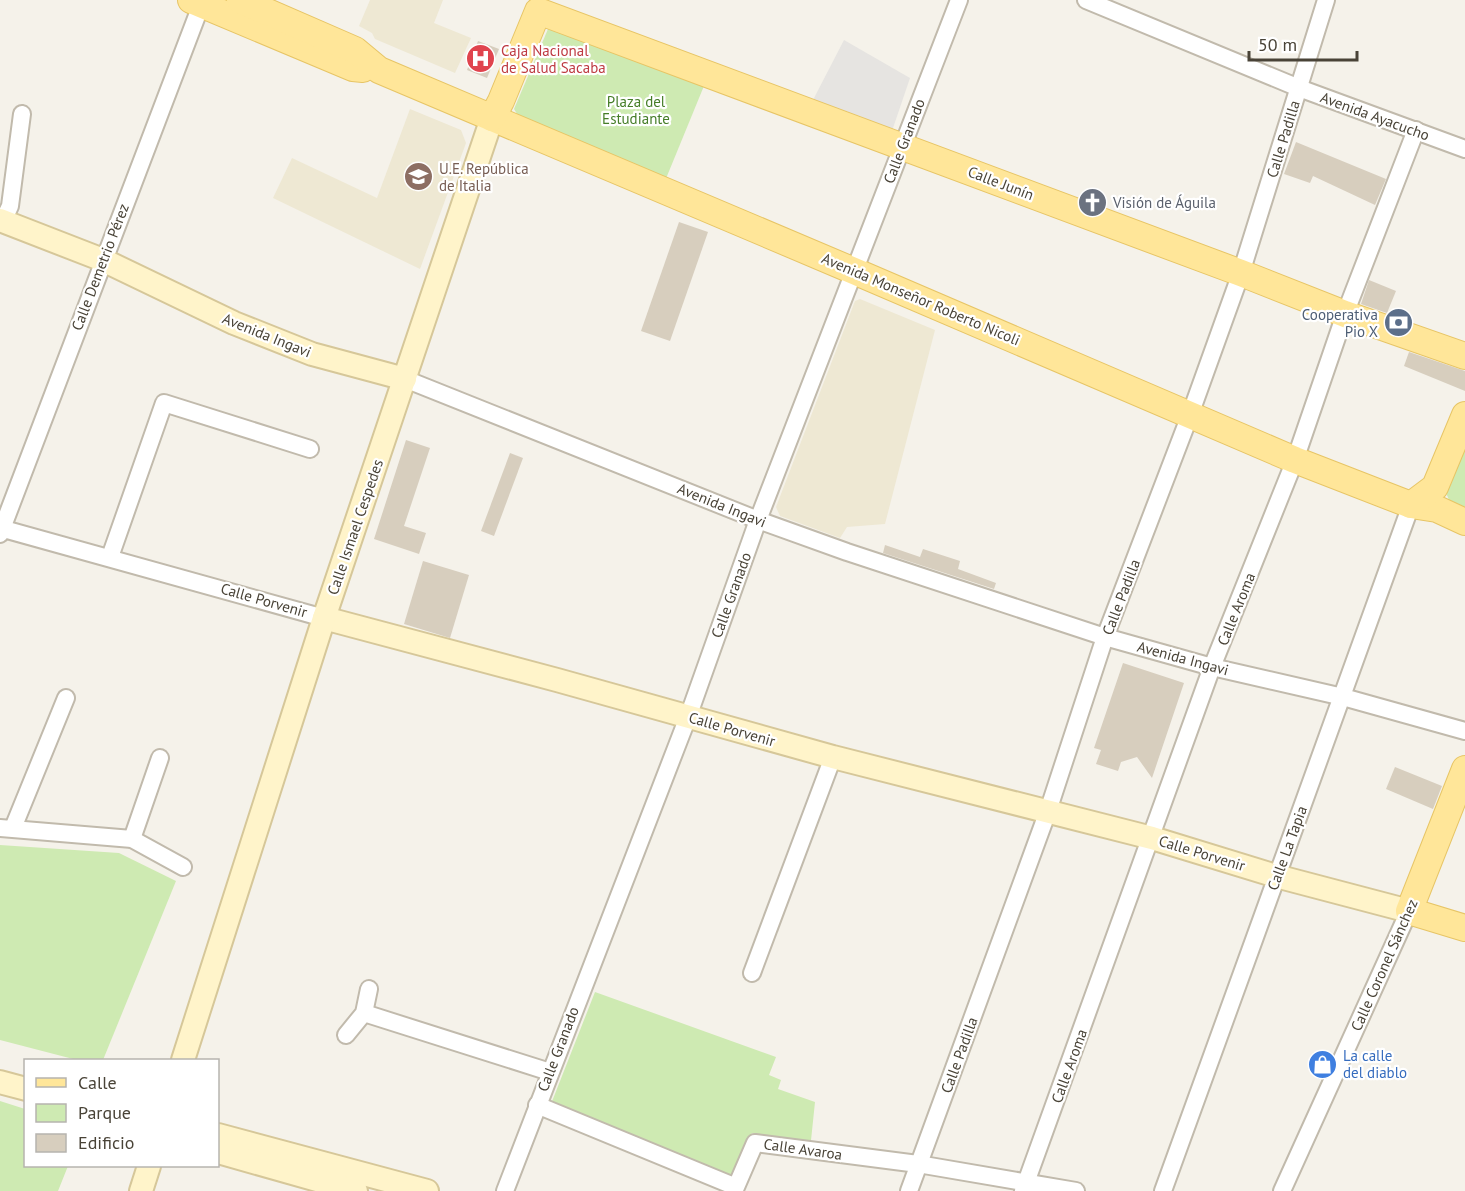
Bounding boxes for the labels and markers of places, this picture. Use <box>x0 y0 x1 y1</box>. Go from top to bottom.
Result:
place label: Caja Nacional de Salud Sacaba <box>501 41 606 77</box>
hospital icon: Caja Nacional de Salud Sacaba <box>464 43 496 75</box>
place label: U.E. República de Italia <box>439 159 529 195</box>
school or university icon: U.E. República de Italia <box>402 161 434 193</box>
church icon: Visión de Águila <box>1076 186 1108 218</box>
place label: Visión de Águila <box>1112 193 1216 212</box>
place label: Cooperativa Pio X <box>1302 305 1378 341</box>
bank icon: Cooperativa Pio X <box>1383 307 1415 339</box>
place label: La calle del diablo <box>1343 1046 1407 1082</box>
shop icon: La calle del diablo <box>1306 1048 1338 1080</box>

